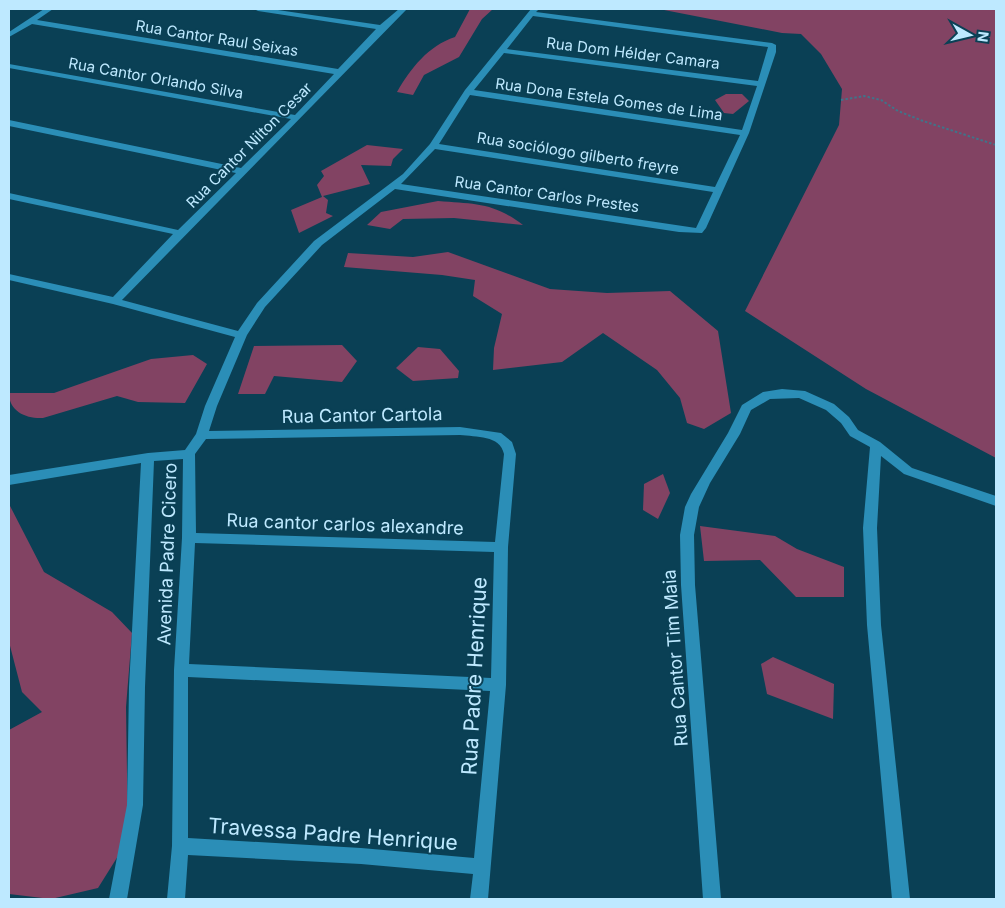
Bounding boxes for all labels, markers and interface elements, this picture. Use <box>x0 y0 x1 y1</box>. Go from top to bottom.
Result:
north arrow <box>945 10 995 60</box>
street label: Rua Cantor Raul Seixas <box>134 16 300 60</box>
text: N <box>974 30 993 43</box>
street label: Rua Dom Hélder Camara <box>545 33 721 73</box>
street label: Rua Cantor Orlando Silva <box>67 53 245 103</box>
street label: Rua Dona Estela Gomes de Lima <box>494 74 724 124</box>
street label: Rua Cantor Nilton Cesar <box>182 78 316 212</box>
street label: Rua sociólogo gilberto freyre <box>475 128 681 178</box>
street label: Rua Cantor Carlos Prestes <box>454 172 641 216</box>
street label: Rua Cantor Cartola <box>281 403 443 427</box>
street label: Avenida Padre Cicero <box>153 462 181 646</box>
street label: Rua cantor carlos alexandre <box>226 509 464 539</box>
street label: Rua Cantor Tim Maia <box>658 569 692 747</box>
street label: Rua Padre Henrique <box>456 576 492 776</box>
street label: Travessa Padre Henrique <box>207 813 459 855</box>

